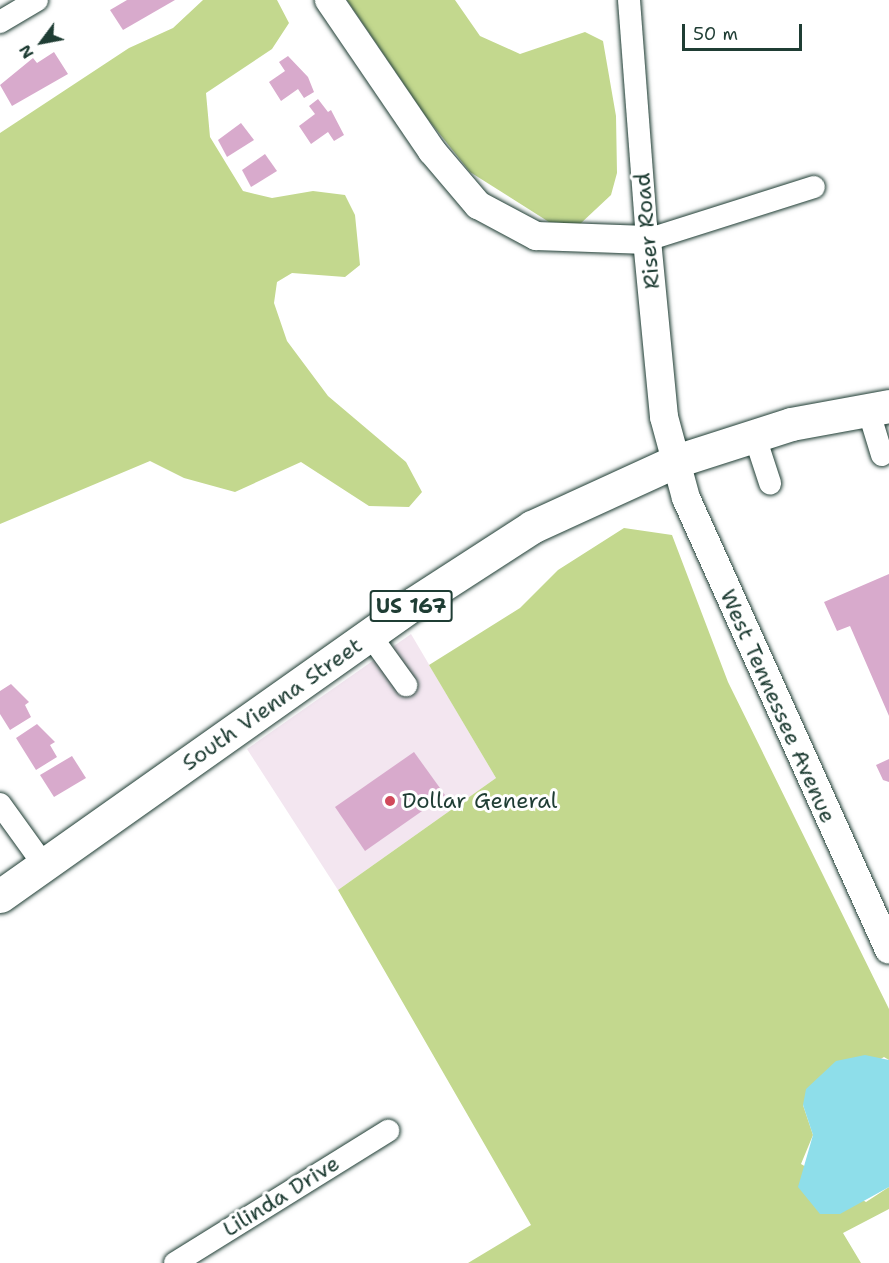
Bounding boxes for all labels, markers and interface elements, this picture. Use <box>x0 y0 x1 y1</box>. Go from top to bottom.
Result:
north arrow <box>12 12 72 72</box>
scale bar <box>685 12 805 50</box>
text: 50 m <box>693 22 738 46</box>
text: N <box>14 41 39 63</box>
street label: Riser Road <box>629 172 665 290</box>
street label: West Tennessee Avenue <box>715 585 841 827</box>
road number: US 167 <box>369 588 453 624</box>
street label: South Vienna Street <box>177 632 367 776</box>
place label: Dollar General <box>402 788 557 814</box>
marker: Dollar General <box>383 794 397 808</box>
street label: Lilinda Drive <box>218 1150 344 1242</box>

